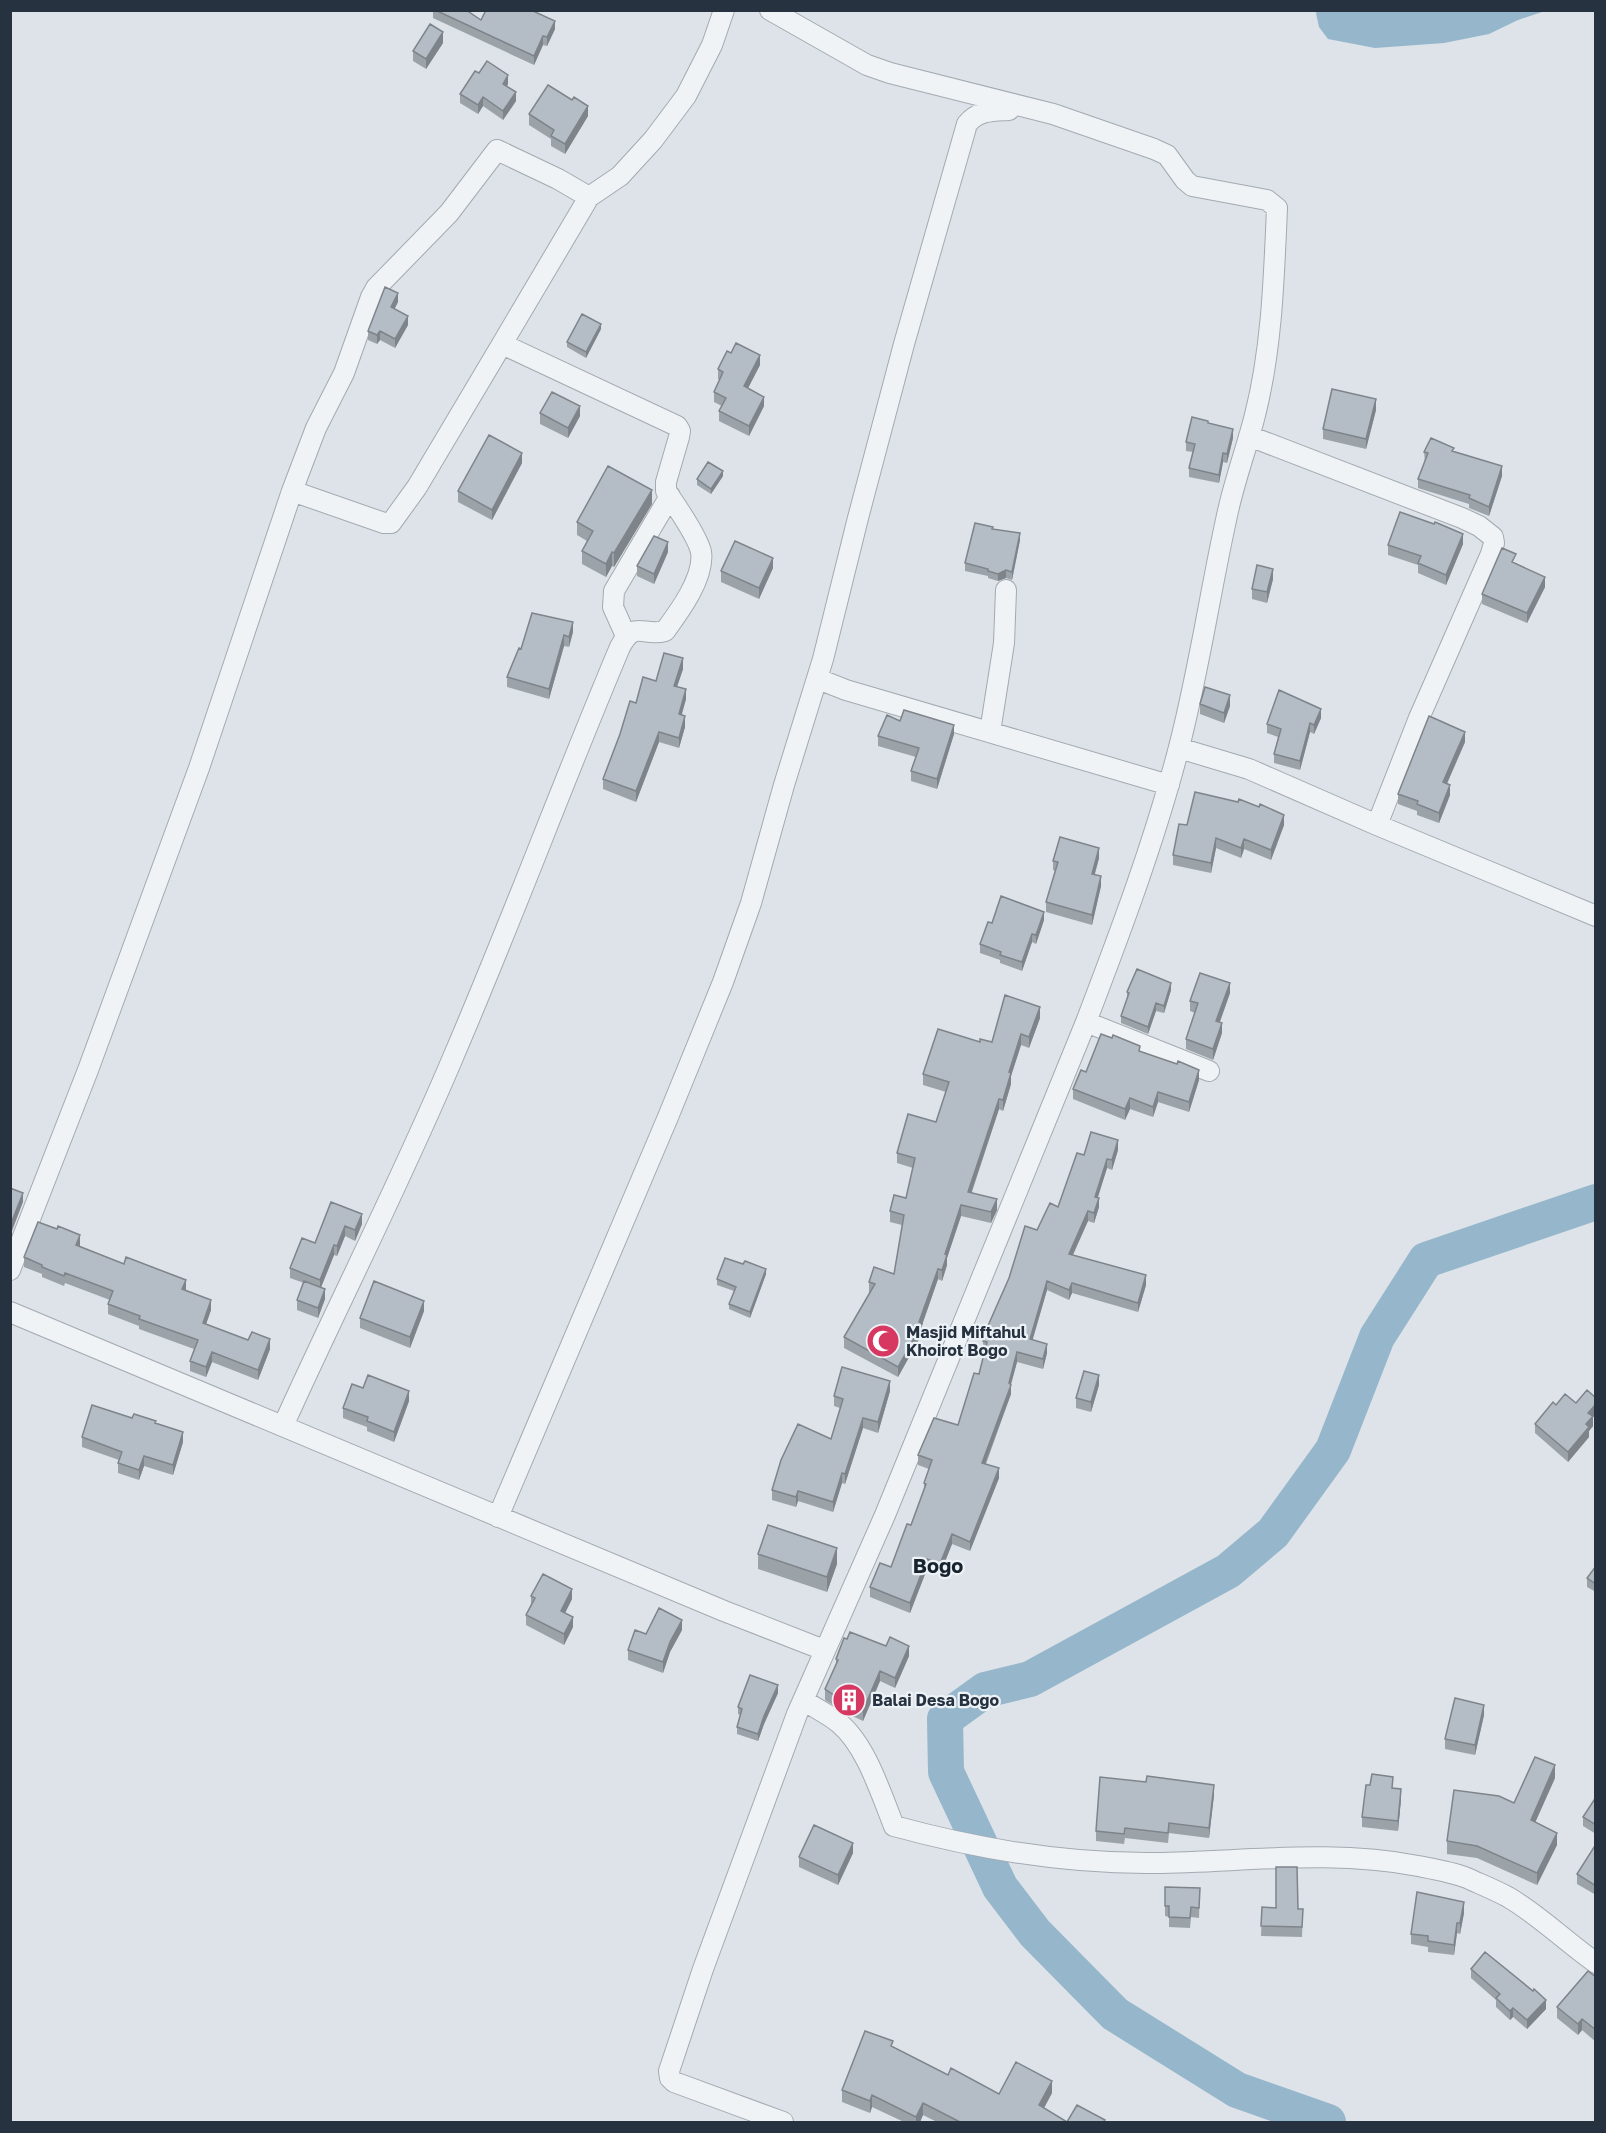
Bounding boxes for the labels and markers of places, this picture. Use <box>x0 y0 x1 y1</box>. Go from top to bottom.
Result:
place label: Masjid Miftahul Khoirot Bogo <box>906 1322 1027 1360</box>
mosque icon: Masjid Miftahul Khoirot Bogo <box>865 1323 901 1359</box>
building icon: Balai Desa Bogo <box>831 1682 867 1718</box>
place label: Balai Desa Bogo <box>872 1690 999 1710</box>

